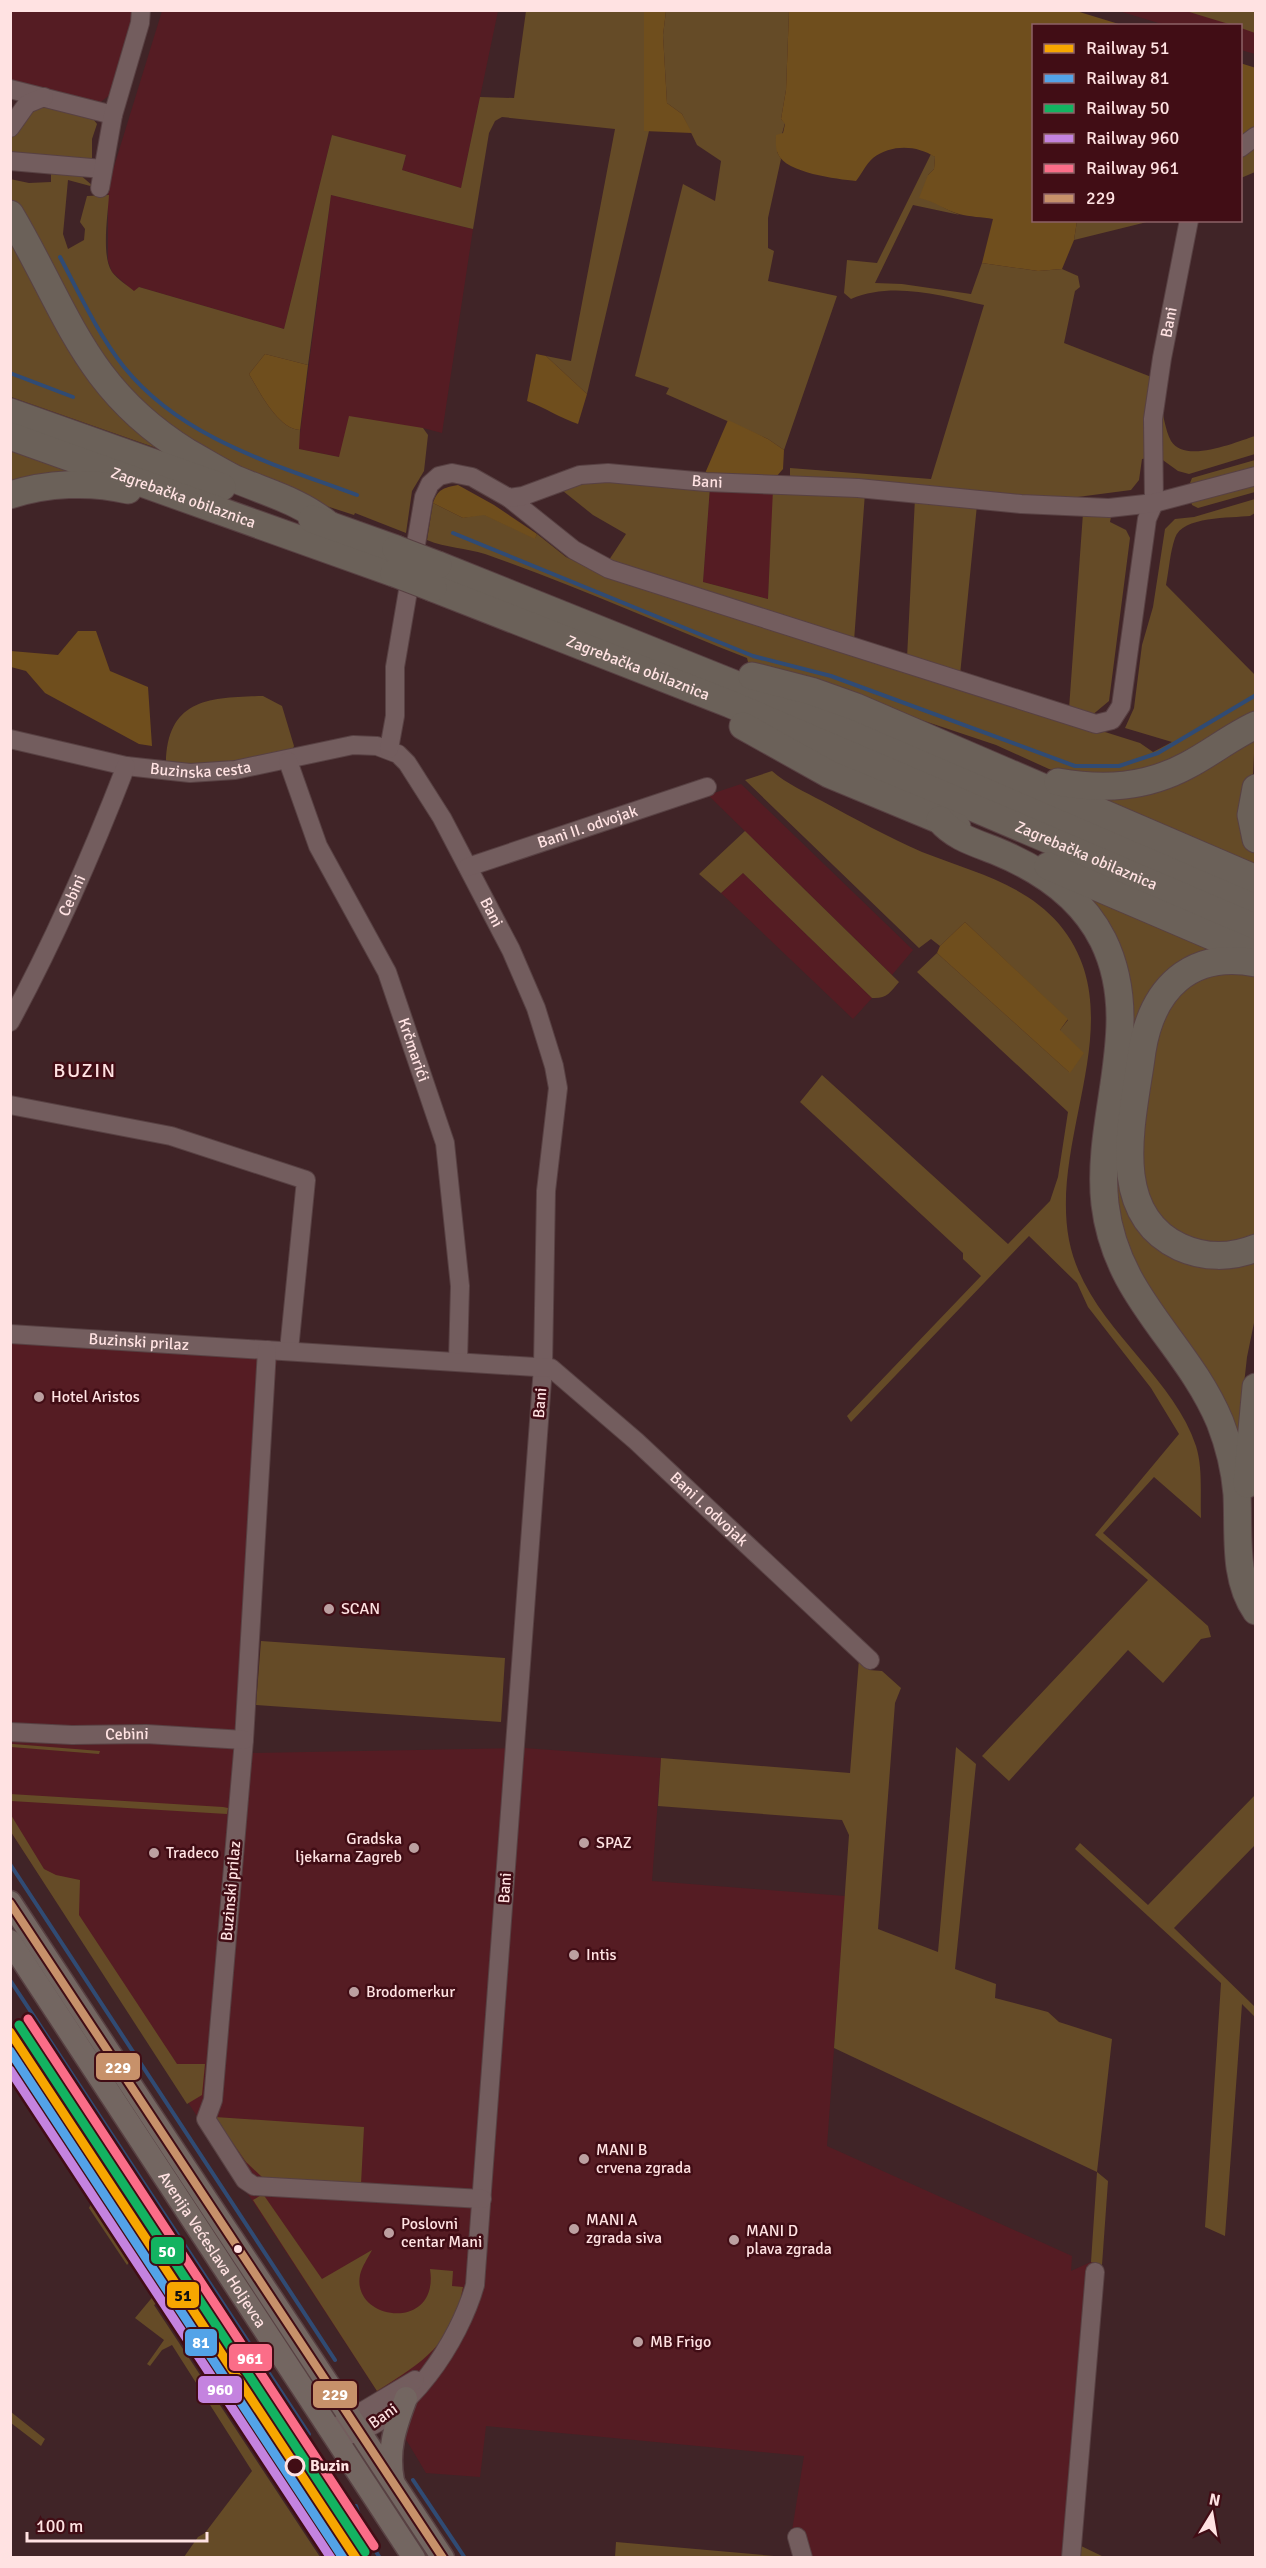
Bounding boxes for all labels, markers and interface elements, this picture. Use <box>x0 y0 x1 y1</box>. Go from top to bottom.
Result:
legend <box>1032 24 1242 222</box>
text: Railway 51 <box>1086 37 1169 59</box>
text: Railway 81 <box>1086 67 1169 89</box>
text: Railway 50 <box>1086 97 1169 119</box>
text: Railway 960 <box>1086 127 1179 149</box>
text: Railway 961 <box>1086 157 1179 179</box>
text: 229 <box>1086 187 1115 209</box>
street label: Bani <box>1156 305 1182 339</box>
street label: Zagrebačka obilaznica <box>108 463 258 533</box>
street label: Bani <box>691 471 723 493</box>
street label: Zagrebačka obilaznica <box>563 631 713 705</box>
street label: Buzinska cesta <box>149 757 253 783</box>
street label: Bani II. odvojak <box>535 801 640 853</box>
street label: Zagrebačka obilaznica <box>1012 817 1160 895</box>
street label: Cebini <box>54 872 90 919</box>
street label: Bani <box>475 894 507 931</box>
street label: Krčmarići <box>393 1015 434 1084</box>
district label: BUZIN <box>53 1058 117 1083</box>
street label: Buzinski prilaz <box>88 1329 190 1355</box>
place label: Hotel Aristos <box>51 1387 140 1407</box>
street label: Bani <box>529 1387 551 1419</box>
marker: Hotel Aristos <box>32 1390 46 1404</box>
street label: Bani I. odvojak <box>666 1468 752 1551</box>
place label: SCAN <box>341 1599 380 1619</box>
marker: SCAN <box>322 1602 336 1616</box>
street label: Cebini <box>105 1724 149 1745</box>
place label: Gradska ljekarna Zagreb <box>295 1829 402 1867</box>
place label: SPAZ <box>596 1833 632 1853</box>
marker: SPAZ <box>577 1836 591 1850</box>
street label: Buzinski prilaz <box>217 1840 245 1942</box>
marker: Gradska ljekarna Zagreb <box>407 1841 421 1855</box>
place label: Tradeco <box>166 1843 219 1863</box>
marker: Tradeco <box>147 1846 161 1860</box>
street label: Bani <box>494 1872 516 1904</box>
place label: Intis <box>586 1945 616 1965</box>
marker: Intis <box>567 1948 581 1962</box>
place label: Brodomerkur <box>366 1982 455 2002</box>
marker: Brodomerkur <box>347 1985 361 1999</box>
line badge: 229 <box>95 2052 141 2081</box>
text: 229 <box>105 2058 131 2078</box>
place label: MANI B crvena zgrada <box>596 2140 691 2178</box>
marker: MANI B crvena zgrada <box>577 2152 591 2166</box>
street label: Avenija Većeslava Holjevca <box>154 2168 271 2332</box>
place label: MANI A zgrada siva <box>586 2210 662 2248</box>
place label: Poslovni centar Mani <box>401 2214 482 2252</box>
place label: MANI D plava zgrada <box>746 2221 832 2259</box>
marker: MANI A zgrada siva <box>567 2222 581 2236</box>
marker: Poslovni centar Mani <box>382 2226 396 2240</box>
marker: MANI D plava zgrada <box>727 2233 741 2247</box>
line badge: 50 <box>150 2236 185 2265</box>
text: 50 <box>158 2242 176 2262</box>
unlabelled marker <box>232 2243 244 2255</box>
line badge: 51 <box>166 2281 200 2309</box>
text: 51 <box>174 2286 192 2306</box>
line badge: 81 <box>184 2328 218 2357</box>
place label: MB Frigo <box>650 2332 711 2352</box>
text: 81 <box>192 2333 210 2353</box>
marker: MB Frigo <box>631 2335 645 2349</box>
line badge: 961 <box>228 2343 273 2372</box>
text: 961 <box>237 2349 263 2369</box>
line badge: 960 <box>197 2375 243 2404</box>
text: 960 <box>207 2380 233 2400</box>
line badge: 229 <box>312 2380 358 2409</box>
text: 229 <box>322 2385 348 2405</box>
street label: Bani <box>365 2399 401 2433</box>
marker: Buzin <box>285 2456 305 2476</box>
place label: Buzin <box>310 2456 350 2476</box>
north arrow <box>1182 2484 1242 2544</box>
text: N <box>1207 2489 1222 2511</box>
scale bar <box>27 2505 207 2543</box>
text: 100 m <box>36 2515 83 2537</box>

